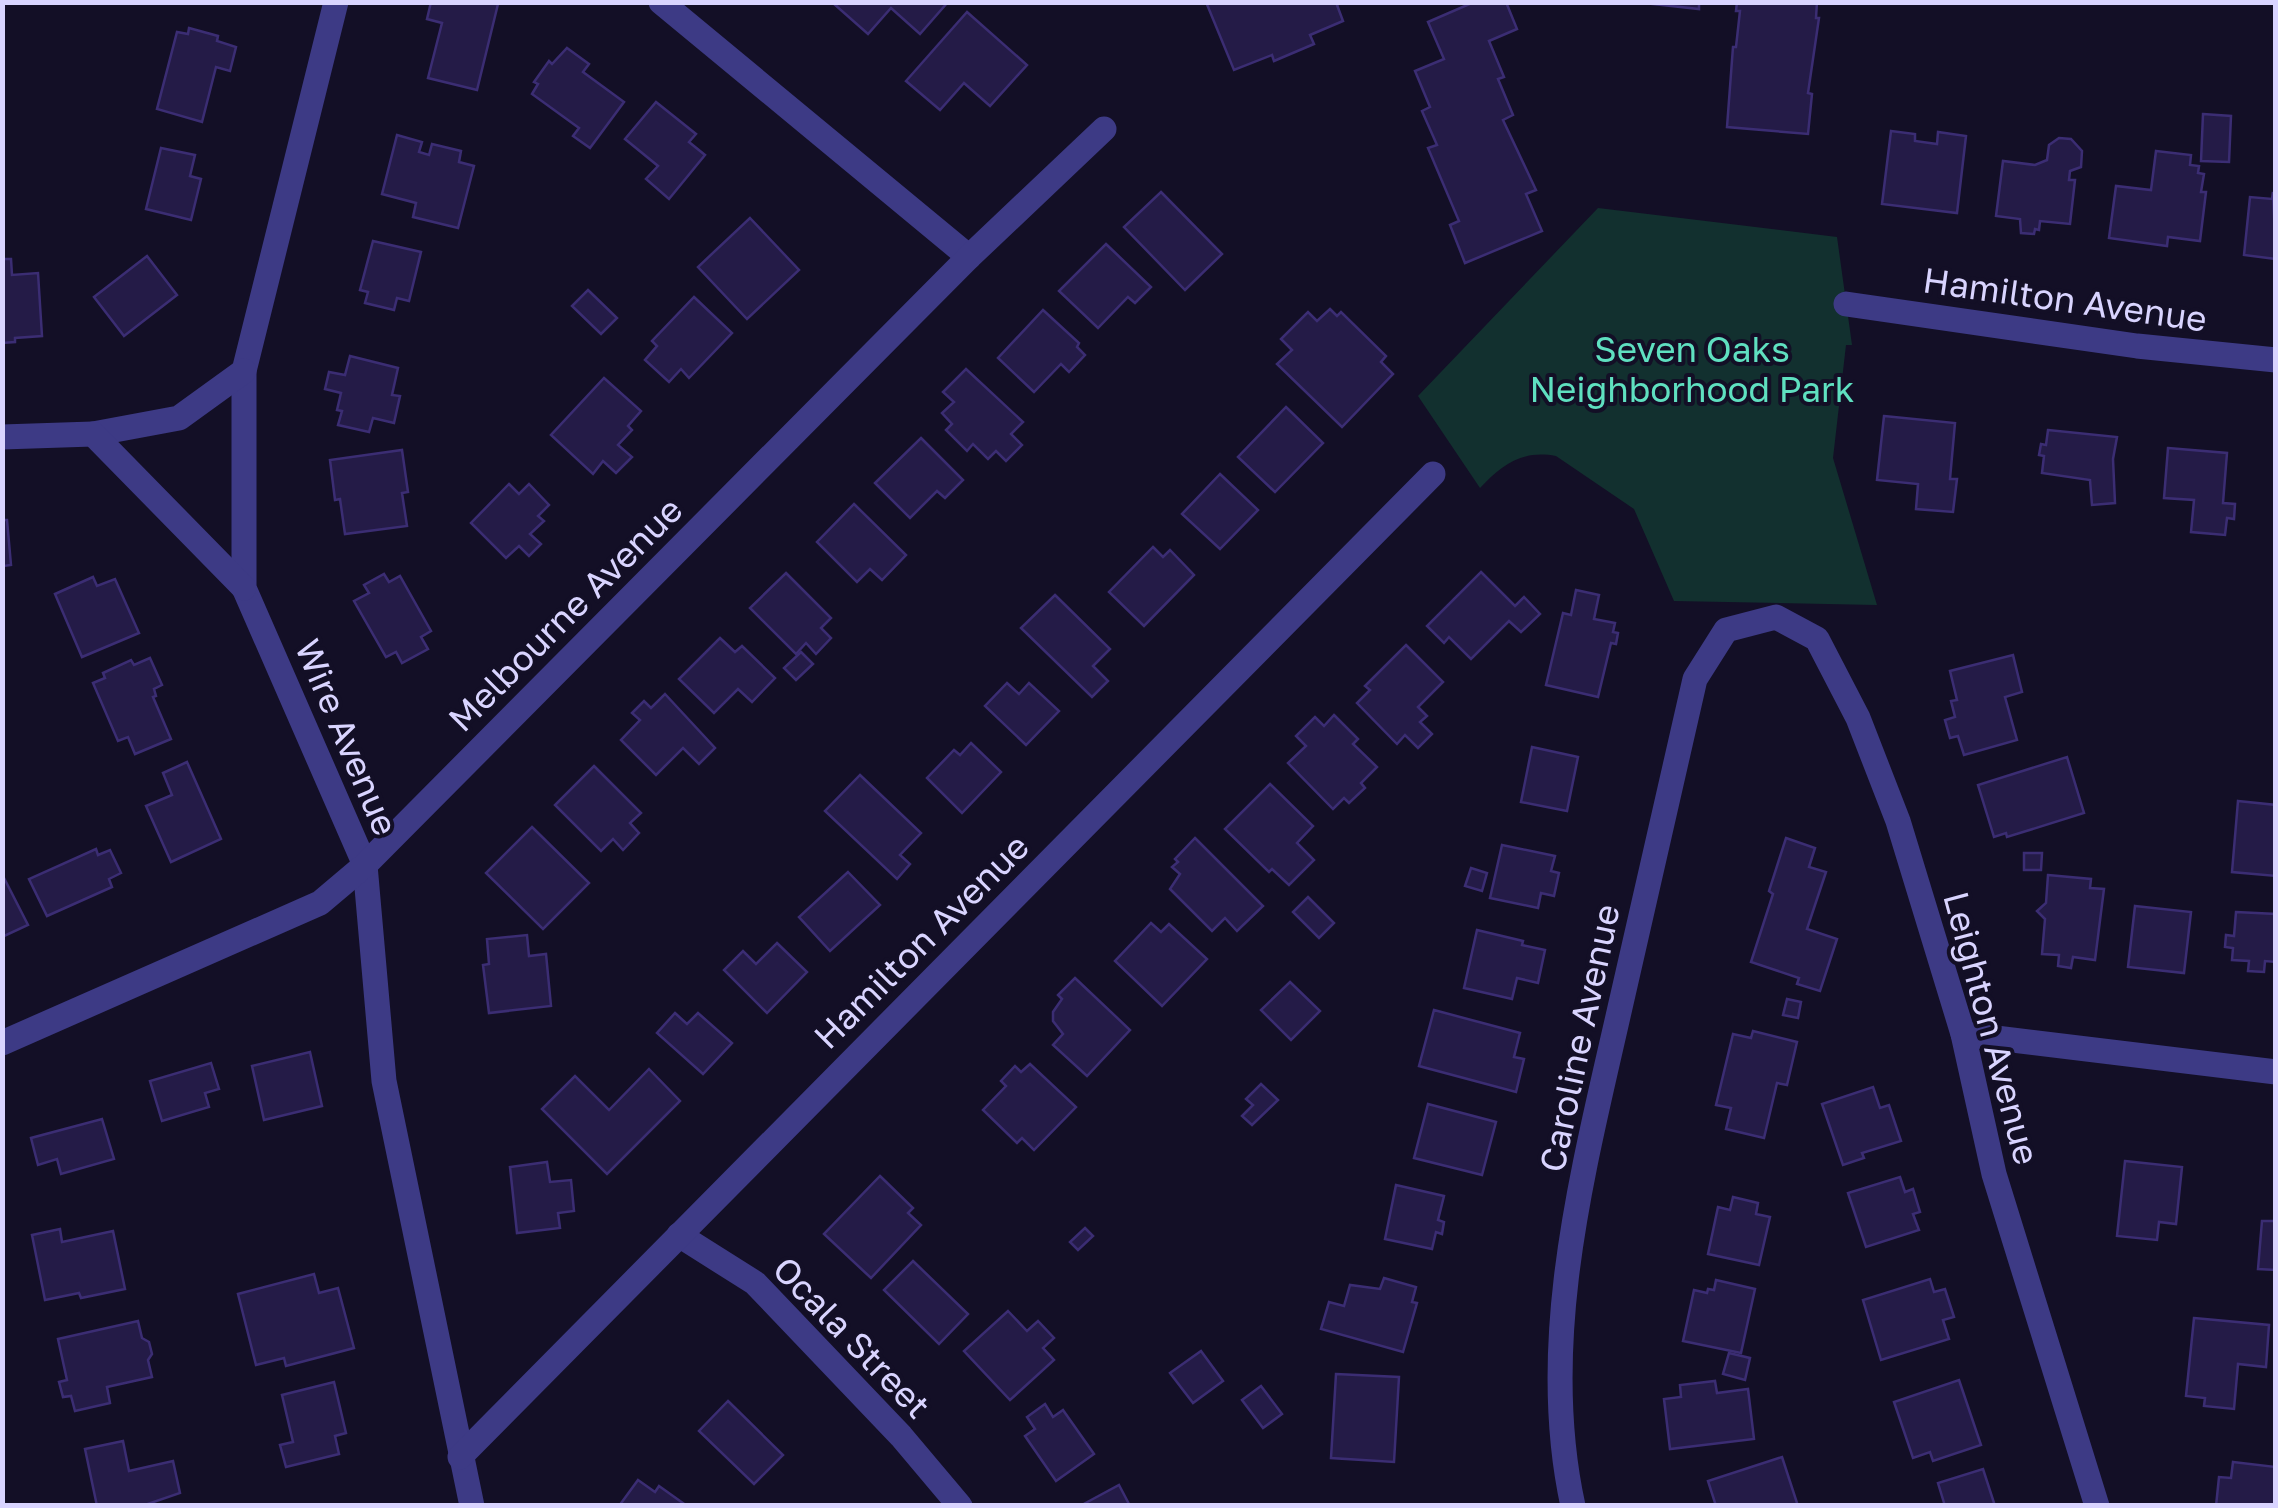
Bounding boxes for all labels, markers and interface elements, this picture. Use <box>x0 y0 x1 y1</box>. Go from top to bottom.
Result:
street label: Hamilton Avenue <box>1920 258 2210 340</box>
park label: Seven Oaks Neighborhood Park <box>1529 328 1855 410</box>
street label: Melbourne Avenue <box>439 488 691 740</box>
street label: Wire Avenue <box>287 633 407 841</box>
street label: Hamilton Avenue <box>805 825 1037 1057</box>
street label: Leighton Avenue <box>1935 887 2049 1169</box>
street label: Caroline Avenue <box>1530 900 1628 1176</box>
street label: Ocala Street <box>765 1248 939 1426</box>

